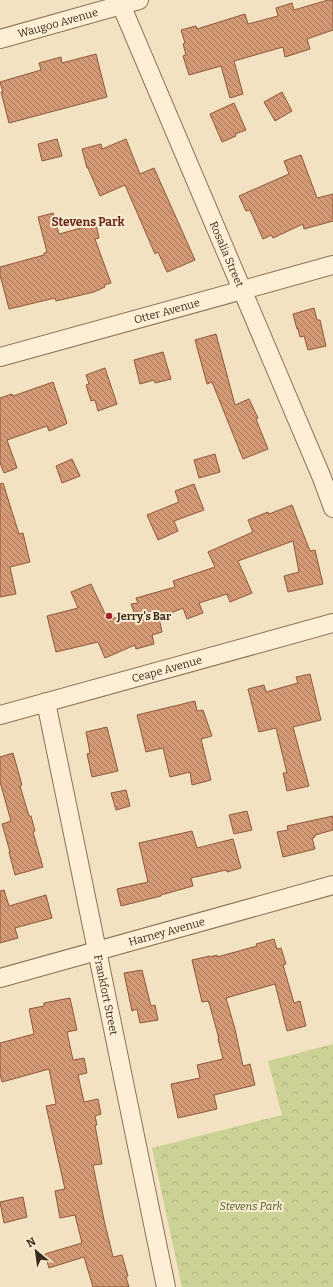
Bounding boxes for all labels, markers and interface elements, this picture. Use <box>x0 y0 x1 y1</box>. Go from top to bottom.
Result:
street label: Waugoo Avenue <box>16 5 99 40</box>
district label: Stevens Park <box>51 215 125 229</box>
street label: Rosalia Street <box>207 219 247 289</box>
street label: Otter Avenue <box>132 296 201 326</box>
place label: Jerry's Bar <box>116 610 172 623</box>
marker: Jerry's Bar <box>104 611 114 621</box>
street label: Ceape Avenue <box>130 653 203 685</box>
street label: Harney Avenue <box>127 915 206 948</box>
street label: Frankfort Street <box>91 954 121 1036</box>
park label: Stevens Park <box>219 1200 284 1213</box>
north arrow <box>16 1231 56 1271</box>
text: N <box>25 1235 39 1250</box>

